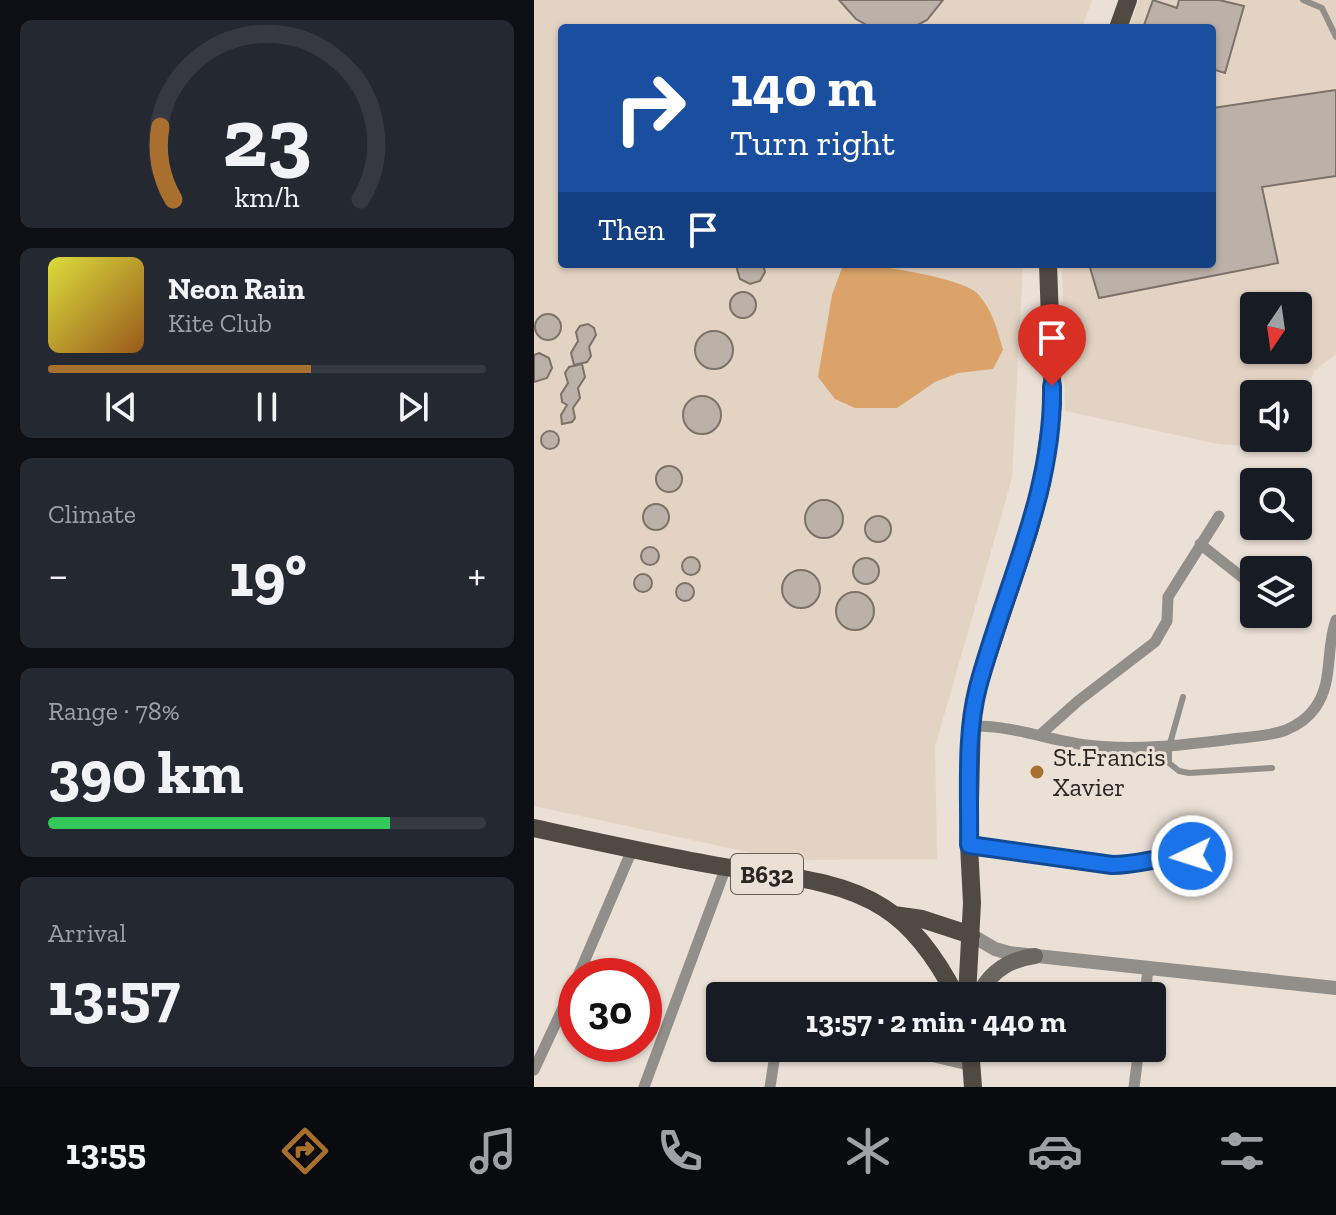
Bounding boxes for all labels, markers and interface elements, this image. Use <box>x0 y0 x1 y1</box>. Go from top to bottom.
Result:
text: 140 m <box>730 53 876 120</box>
icon: right <box>598 56 702 160</box>
text: 23 <box>222 87 312 187</box>
text: Turn right <box>730 121 895 164</box>
text: km/h <box>234 180 300 214</box>
icon: arrive <box>681 208 725 252</box>
text: Then <box>598 212 665 248</box>
text: Neon Rain <box>168 271 305 307</box>
north arrow <box>1240 292 1312 364</box>
map controls <box>1240 292 1312 628</box>
pin <box>1018 304 1086 386</box>
text: Kite Club <box>168 307 272 339</box>
icon: arrive <box>1030 316 1074 360</box>
button: sound <box>1240 380 1312 452</box>
icon: previous <box>99 385 143 429</box>
icon: pause <box>245 385 289 429</box>
icon: next <box>391 385 435 429</box>
button: search <box>1240 468 1312 540</box>
text: Climate <box>48 498 136 530</box>
text: 19° <box>229 539 307 611</box>
text: − <box>48 548 69 601</box>
text: + <box>467 548 486 601</box>
button: layers <box>1240 556 1312 628</box>
text: Range · 78% <box>48 695 180 727</box>
text: 390 km <box>48 736 244 808</box>
place label: St.Francis Xavier <box>1053 741 1166 803</box>
marker: St.Francis Xavier <box>1028 763 1046 781</box>
position arrow <box>1150 814 1234 898</box>
road number: B632 <box>731 854 803 894</box>
text: Arrival <box>48 917 126 949</box>
text: 13:57 <box>48 958 180 1030</box>
speed limit sign: 30 <box>558 958 662 1062</box>
text: 13:57 · 2 min · 440 m <box>806 1004 1066 1040</box>
icon: directions <box>277 1123 333 1179</box>
icon: music <box>465 1123 521 1179</box>
icon: phone <box>652 1123 708 1179</box>
icon: climate <box>840 1123 896 1179</box>
icon: car <box>1027 1123 1083 1179</box>
icon: filters <box>1214 1123 1270 1179</box>
text: 13:55 <box>66 1130 146 1173</box>

